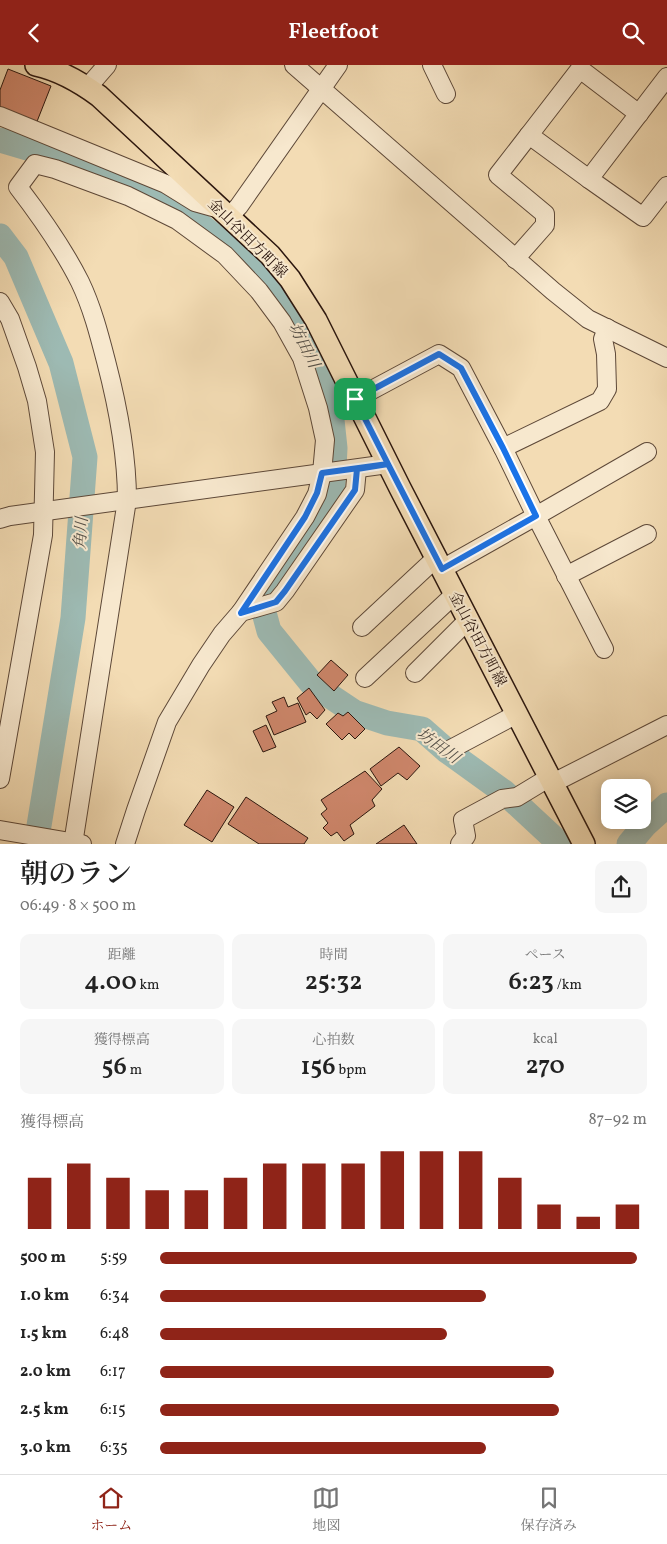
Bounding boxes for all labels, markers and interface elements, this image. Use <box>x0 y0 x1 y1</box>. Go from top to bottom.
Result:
text: Fleetfoot <box>288 17 379 48</box>
icon: back <box>20 19 48 47</box>
icon: search <box>619 19 647 47</box>
street label: 金山谷田方町線 <box>202 195 291 284</box>
water label: 坊田川 <box>283 320 325 374</box>
pin <box>334 378 376 420</box>
icon: arrive <box>341 385 369 413</box>
water label: 角川 <box>70 514 94 550</box>
street label: 金山谷田方町線 <box>443 588 511 691</box>
water label: 坊田川 <box>412 724 465 771</box>
map controls <box>601 779 651 829</box>
button: layers <box>601 779 651 829</box>
text: 朝のラン <box>20 856 132 895</box>
button: share <box>595 861 647 913</box>
text: 06:49 · 8 × 500 m <box>20 895 136 917</box>
text: 距離 <box>108 946 136 965</box>
text: 時間 <box>319 946 347 965</box>
text: ペース <box>525 946 566 965</box>
text: 4.00 <box>84 965 137 1000</box>
text: 25:32 <box>305 965 362 1000</box>
text: 6:23 <box>509 965 554 1000</box>
text: km <box>137 976 160 995</box>
text: /km <box>554 976 582 995</box>
text: kcal <box>533 1030 558 1049</box>
text: 獲得標高 <box>94 1031 150 1050</box>
text: 心拍数 <box>312 1031 354 1050</box>
text: 270 <box>526 1049 565 1084</box>
text: 56 <box>102 1050 127 1085</box>
text: 156 <box>300 1050 336 1085</box>
text: m <box>127 1061 142 1080</box>
text: bpm <box>336 1061 367 1080</box>
text: 87–92 m <box>588 1109 647 1131</box>
text: 獲得標高 <box>20 1112 84 1134</box>
text: 500 m <box>20 1247 66 1269</box>
text: 5:59 <box>100 1247 127 1269</box>
text: 1.0 km <box>20 1285 69 1307</box>
text: 6:34 <box>100 1285 130 1307</box>
text: 1.5 km <box>20 1323 67 1345</box>
text: 6:48 <box>100 1323 129 1345</box>
text: 2.0 km <box>20 1361 71 1383</box>
text: 6:17 <box>100 1361 126 1383</box>
text: 2.5 km <box>20 1399 69 1421</box>
text: 6:15 <box>100 1399 126 1421</box>
text: 3.0 km <box>20 1437 71 1459</box>
text: 6:35 <box>100 1437 128 1459</box>
tab: ホーム <box>90 1484 132 1536</box>
tab: 地図 <box>312 1484 340 1536</box>
tab: 保存済み <box>521 1484 577 1536</box>

